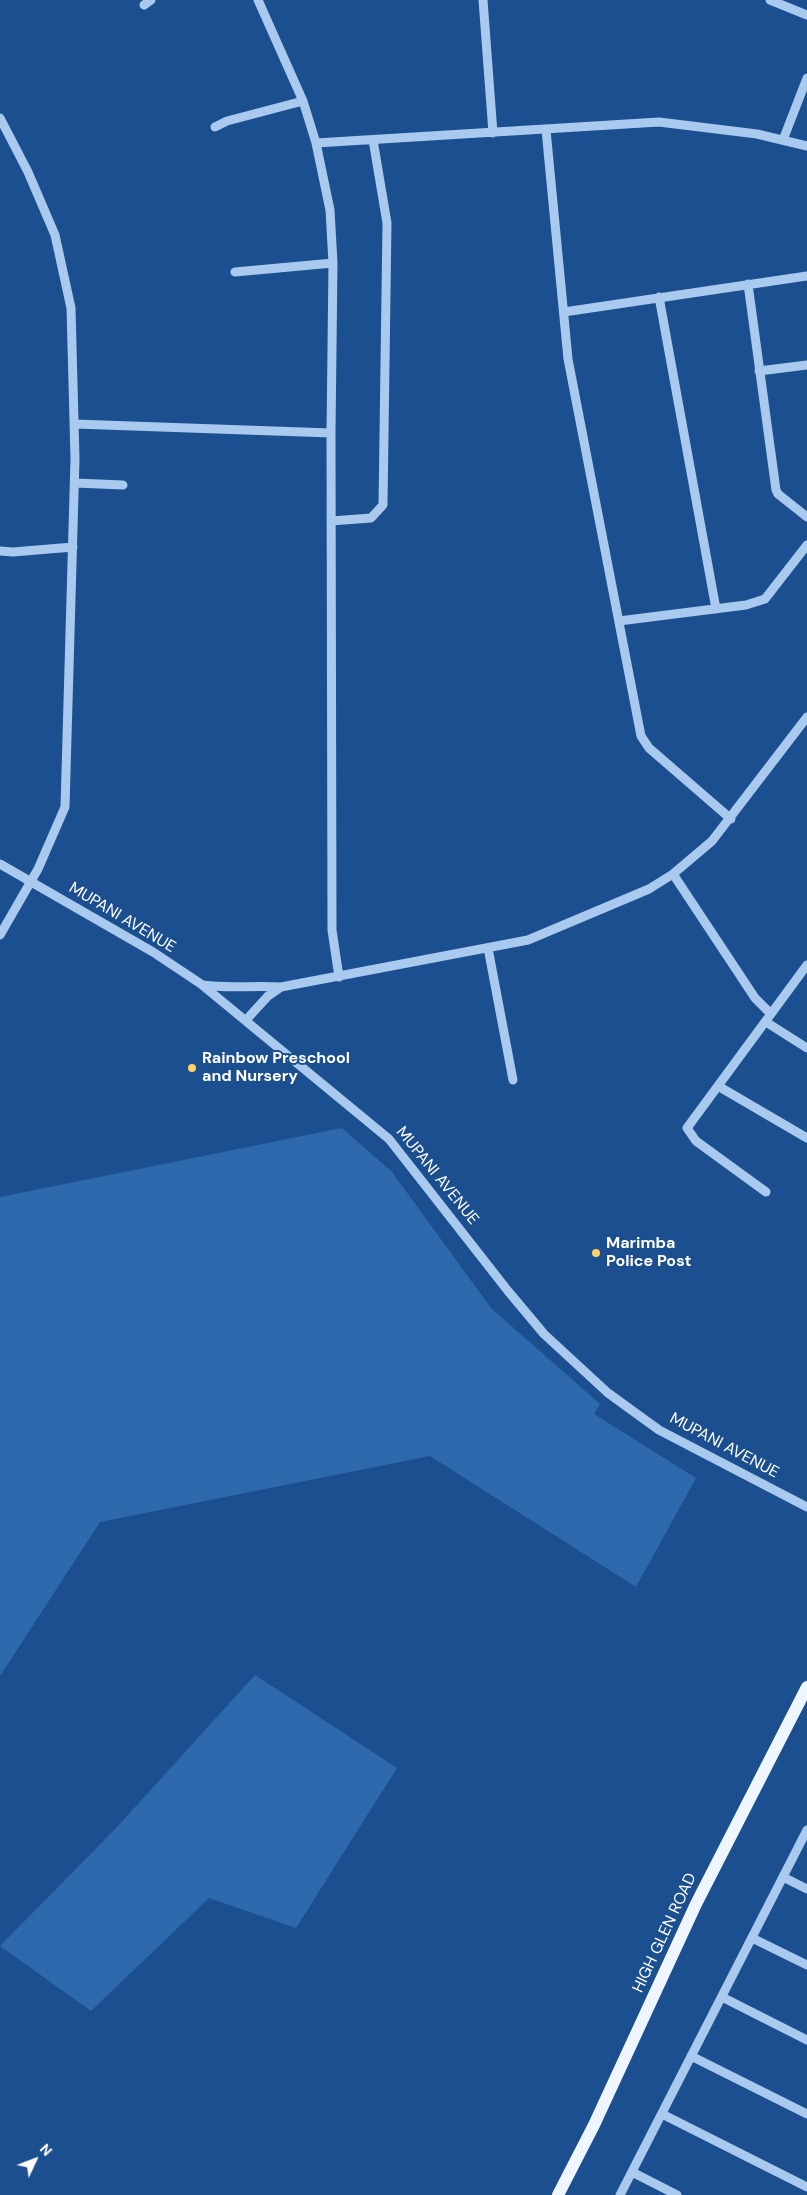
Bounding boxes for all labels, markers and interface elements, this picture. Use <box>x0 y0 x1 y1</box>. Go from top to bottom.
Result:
street label: MUPANI AVENUE <box>65 879 179 957</box>
place label: Rainbow Preschool and Nursery <box>202 1049 350 1087</box>
marker: Rainbow Preschool and Nursery <box>186 1062 198 1074</box>
street label: MUPANI AVENUE <box>392 1123 482 1229</box>
place label: Marimba Police Post <box>606 1234 691 1272</box>
marker: Marimba Police Post <box>590 1247 602 1259</box>
street label: MUPANI AVENUE <box>666 1409 782 1483</box>
street label: HIGH GLEN ROAD <box>629 1870 701 1996</box>
north arrow <box>10 2135 60 2185</box>
text: N <box>36 2140 56 2160</box>

